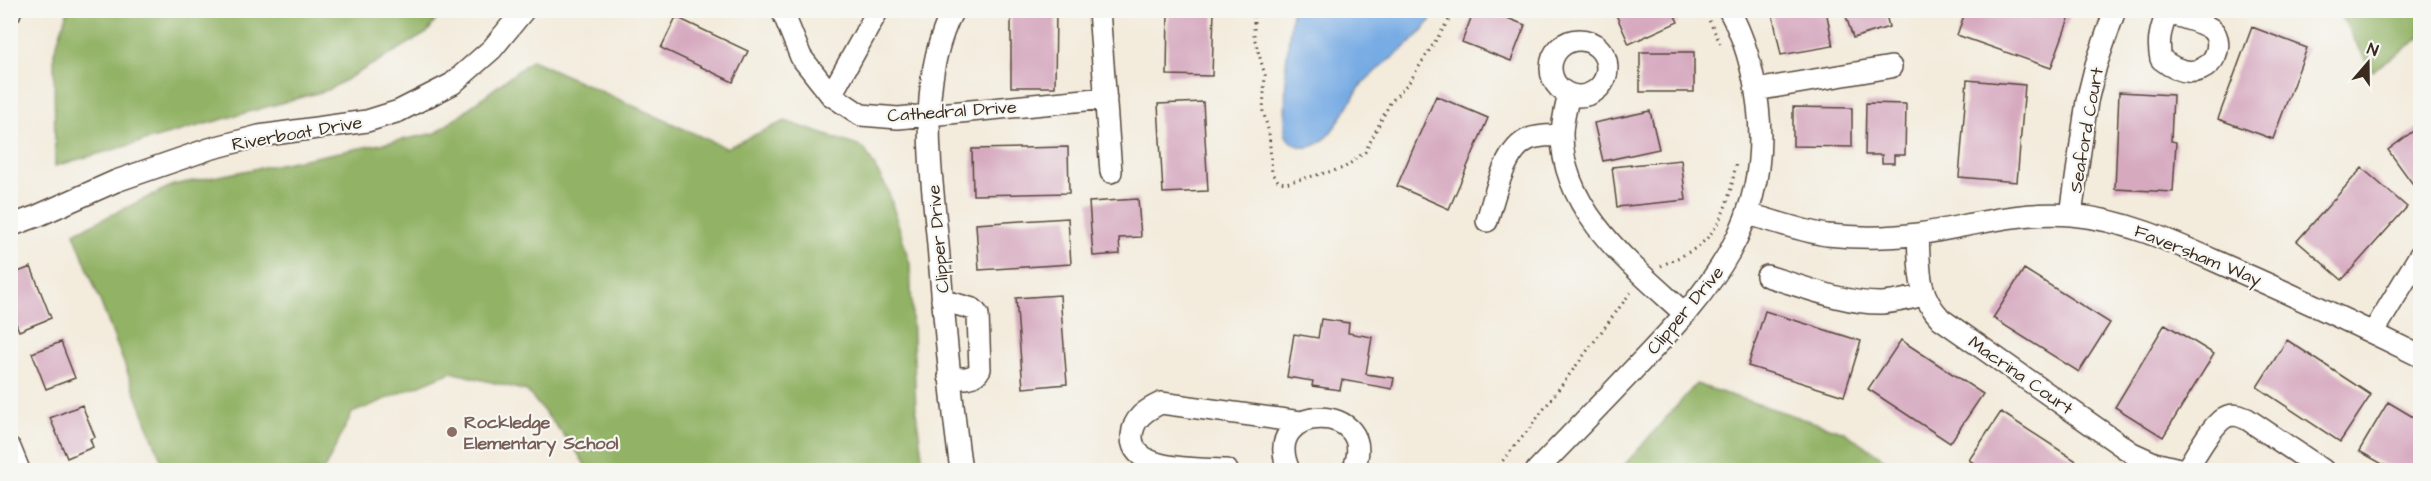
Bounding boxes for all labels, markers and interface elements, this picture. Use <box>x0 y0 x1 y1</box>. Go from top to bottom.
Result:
north arrow <box>2338 33 2398 93</box>
text: N <box>2364 38 2381 62</box>
street label: Seaford Court <box>2063 65 2110 195</box>
street label: Cathedral Drive <box>887 94 1018 128</box>
street label: Riverboat Drive <box>230 110 364 157</box>
street label: Clipper Drive <box>921 184 956 294</box>
street label: Faversham Way <box>2130 219 2265 293</box>
street label: Clipper Drive <box>1641 260 1730 360</box>
street label: Macrina Court <box>1963 330 2079 421</box>
place label: Rockledge Elementary School <box>464 410 619 457</box>
marker: Rockledge Elementary School <box>445 425 459 439</box>

